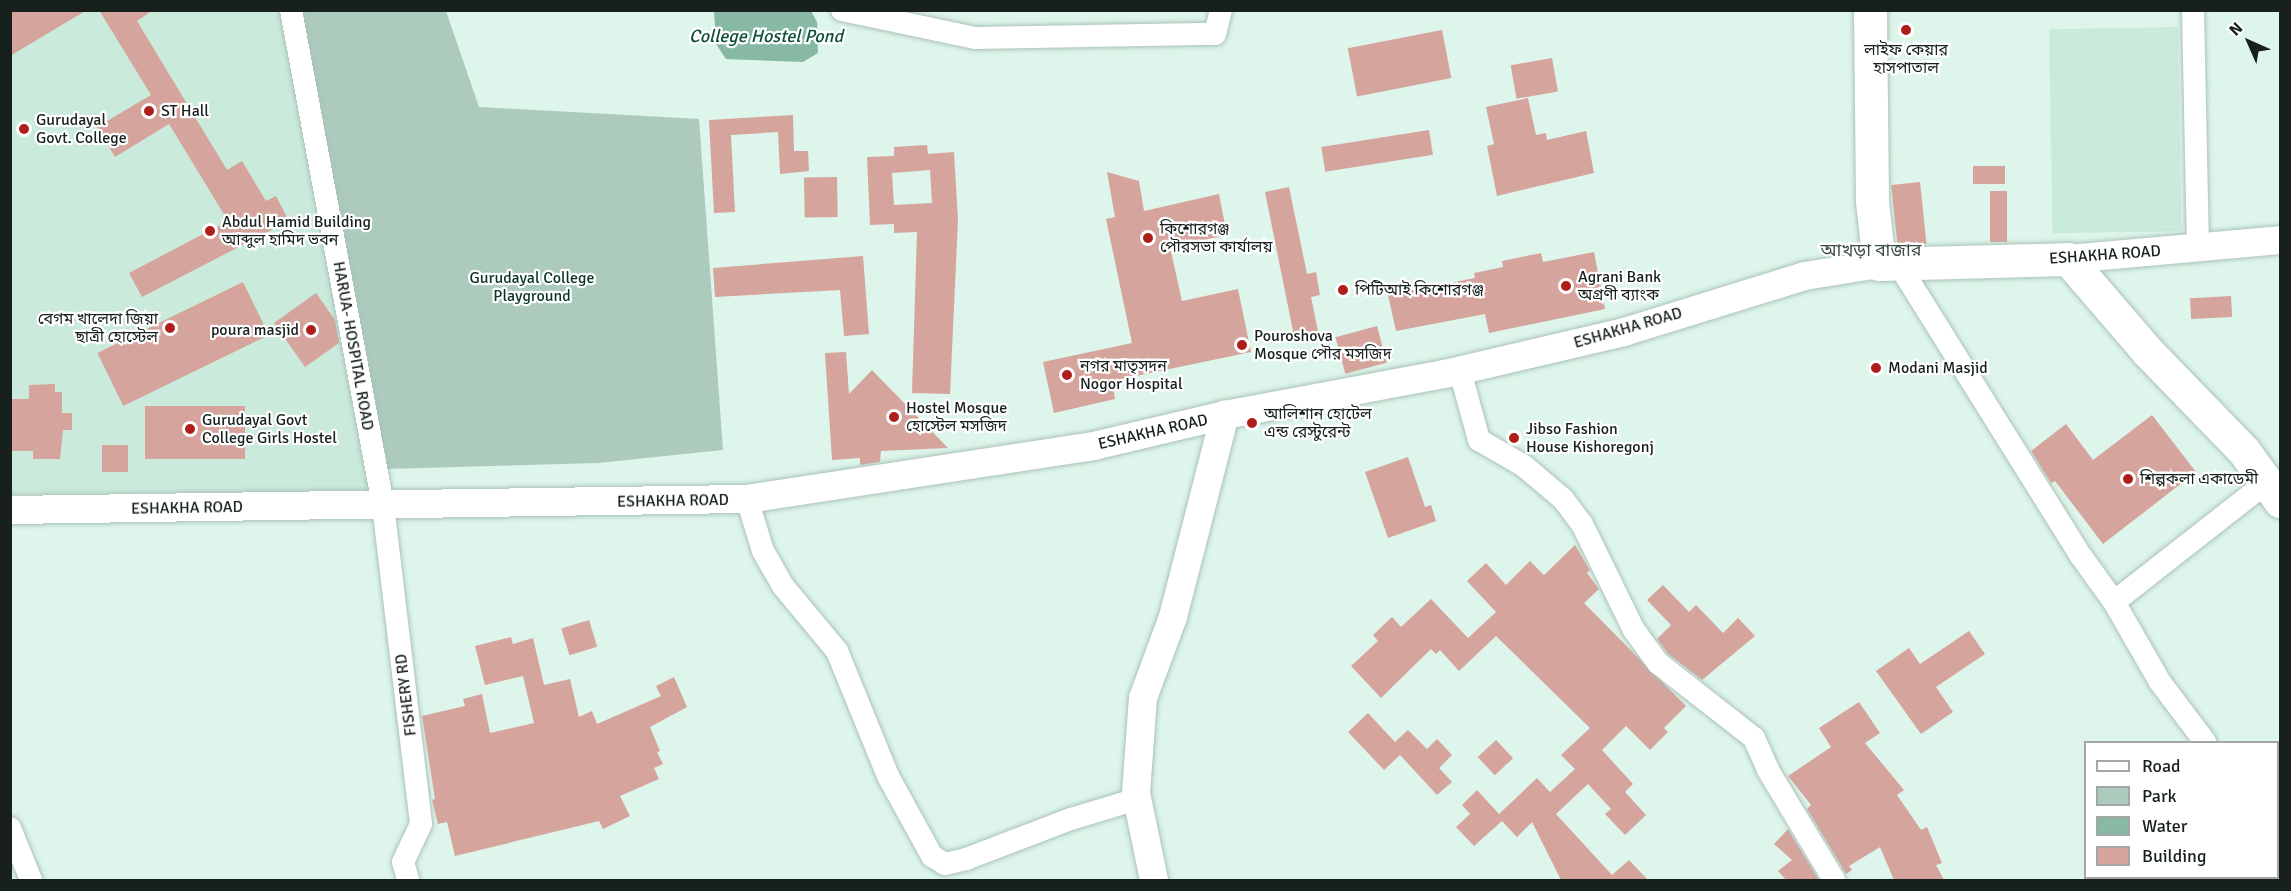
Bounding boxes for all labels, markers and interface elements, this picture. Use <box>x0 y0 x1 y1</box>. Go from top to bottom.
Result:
north arrow <box>2219 12 2279 72</box>
text: N <box>2225 18 2247 40</box>
marker: লাইফ কেয়ার হাসপাতাল <box>1897 21 1915 39</box>
water label: College Hostel Pond <box>689 25 843 47</box>
place label: লাইফ কেয়ার হাসপাতাল <box>1864 40 1948 78</box>
place label: ST Hall <box>161 101 209 121</box>
marker: ST Hall <box>142 104 156 118</box>
place label: Gurudayal Govt. College <box>36 110 127 148</box>
marker: Gurudayal Govt. College <box>17 122 31 136</box>
place label: Abdul Hamid Building আব্দুল হামিদ ভবন <box>222 212 371 250</box>
place label: কিশোরগঞ্জ পৌরসভা কার্যালয় <box>1160 219 1272 257</box>
marker: Abdul Hamid Building আব্দুল হামিদ ভবন <box>203 224 217 238</box>
marker: কিশোরগঞ্জ পৌরসভা কার্যালয় <box>1141 231 1155 245</box>
district label: আখড়া বাজার <box>1821 239 1921 261</box>
street label: ESHAKHA ROAD <box>2048 242 2162 268</box>
street label: HARUA- HOSPITAL ROAD <box>329 260 377 432</box>
place label: Agrani Bank অগ্রণী ব্যাংক <box>1578 267 1661 305</box>
park label: Gurudayal College Playground <box>469 268 595 306</box>
marker: Agrani Bank অগ্রণী ব্যাংক <box>1559 279 1573 293</box>
place label: পিটিআই কিশোরগঞ্জ <box>1355 280 1484 300</box>
marker: পিটিআই কিশোরগঞ্জ <box>1336 283 1350 297</box>
street label: ESHAKHA ROAD <box>1572 303 1684 353</box>
place label: বেগম খালেদা জিয়া ছাত্রী হোস্টেল <box>38 309 158 347</box>
place label: poura masjid <box>211 320 299 340</box>
marker: বেগম খালেদা জিয়া ছাত্রী হোস্টেল <box>163 321 177 335</box>
marker: poura masjid <box>304 323 318 337</box>
place label: Pouroshova Mosque পৌর মসজিদ <box>1254 326 1392 364</box>
marker: Pouroshova Mosque পৌর মসজিদ <box>1235 338 1249 352</box>
place label: নগর মাতৃসদন Nogor Hospital <box>1080 356 1183 394</box>
place label: Modani Masjid <box>1888 358 1988 378</box>
marker: Modani Masjid <box>1869 361 1883 375</box>
marker: নগর মাতৃসদন Nogor Hospital <box>1058 366 1076 384</box>
place label: Hostel Mosque হোস্টেল মসজিদ <box>906 398 1007 436</box>
place label: আলিশান হোটেল এন্ড রেস্টুরেন্ট <box>1264 404 1372 442</box>
place label: Gurudayal Govt College Girls Hostel <box>202 410 337 448</box>
marker: Hostel Mosque হোস্টেল মসজিদ <box>887 410 901 424</box>
street label: ESHAKHA ROAD <box>1096 410 1210 454</box>
marker: আলিশান হোটেল এন্ড রেস্টুরেন্ট <box>1245 416 1259 430</box>
place label: Jibso Fashion House Kishoregonj <box>1526 419 1654 457</box>
marker: Gurudayal Govt College Girls Hostel <box>183 422 197 436</box>
marker: Jibso Fashion House Kishoregonj <box>1507 431 1521 445</box>
place label: শিল্পকলা একাডেমী <box>2140 469 2258 489</box>
marker: শিল্পকলা একাডেমী <box>2121 472 2135 486</box>
street label: ESHAKHA ROAD <box>617 490 729 512</box>
street label: ESHAKHA ROAD <box>131 497 243 519</box>
street label: FISHERY RD <box>391 653 421 737</box>
legend <box>2084 741 2279 879</box>
text: Road <box>2142 755 2181 777</box>
text: Park <box>2142 785 2177 807</box>
text: Water <box>2142 815 2187 837</box>
text: Building <box>2142 845 2206 867</box>

